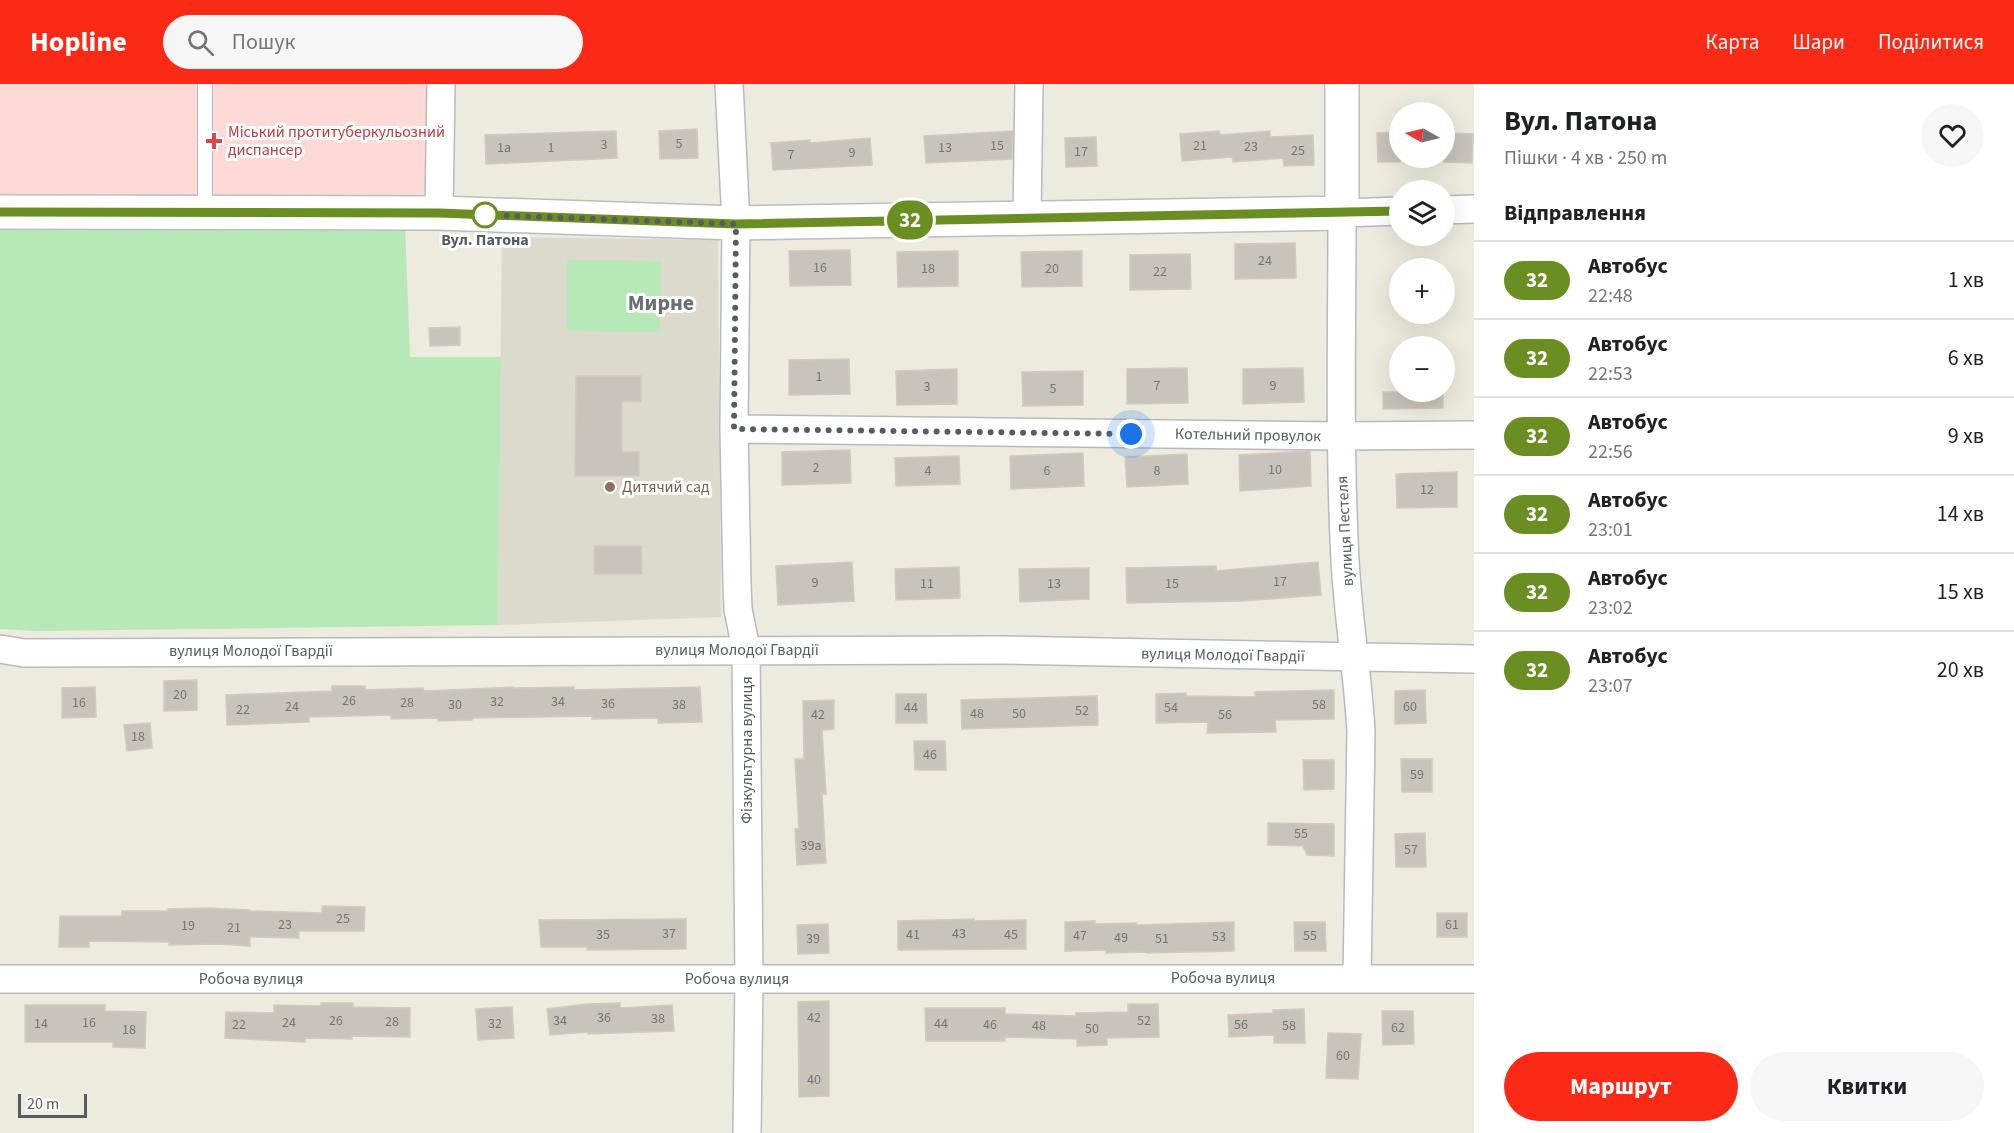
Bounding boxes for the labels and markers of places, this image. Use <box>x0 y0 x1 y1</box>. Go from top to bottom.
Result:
place label: Міський протитуберкульозний диспансер <box>228 121 445 161</box>
marker: Міський протитуберкульозний диспансер <box>205 132 223 150</box>
marker: Вул. Патона <box>472 202 498 228</box>
place label: Вул. Патона <box>441 229 529 251</box>
place label: Дитячий сад <box>622 476 710 498</box>
marker: Дитячий сад <box>603 480 617 494</box>

